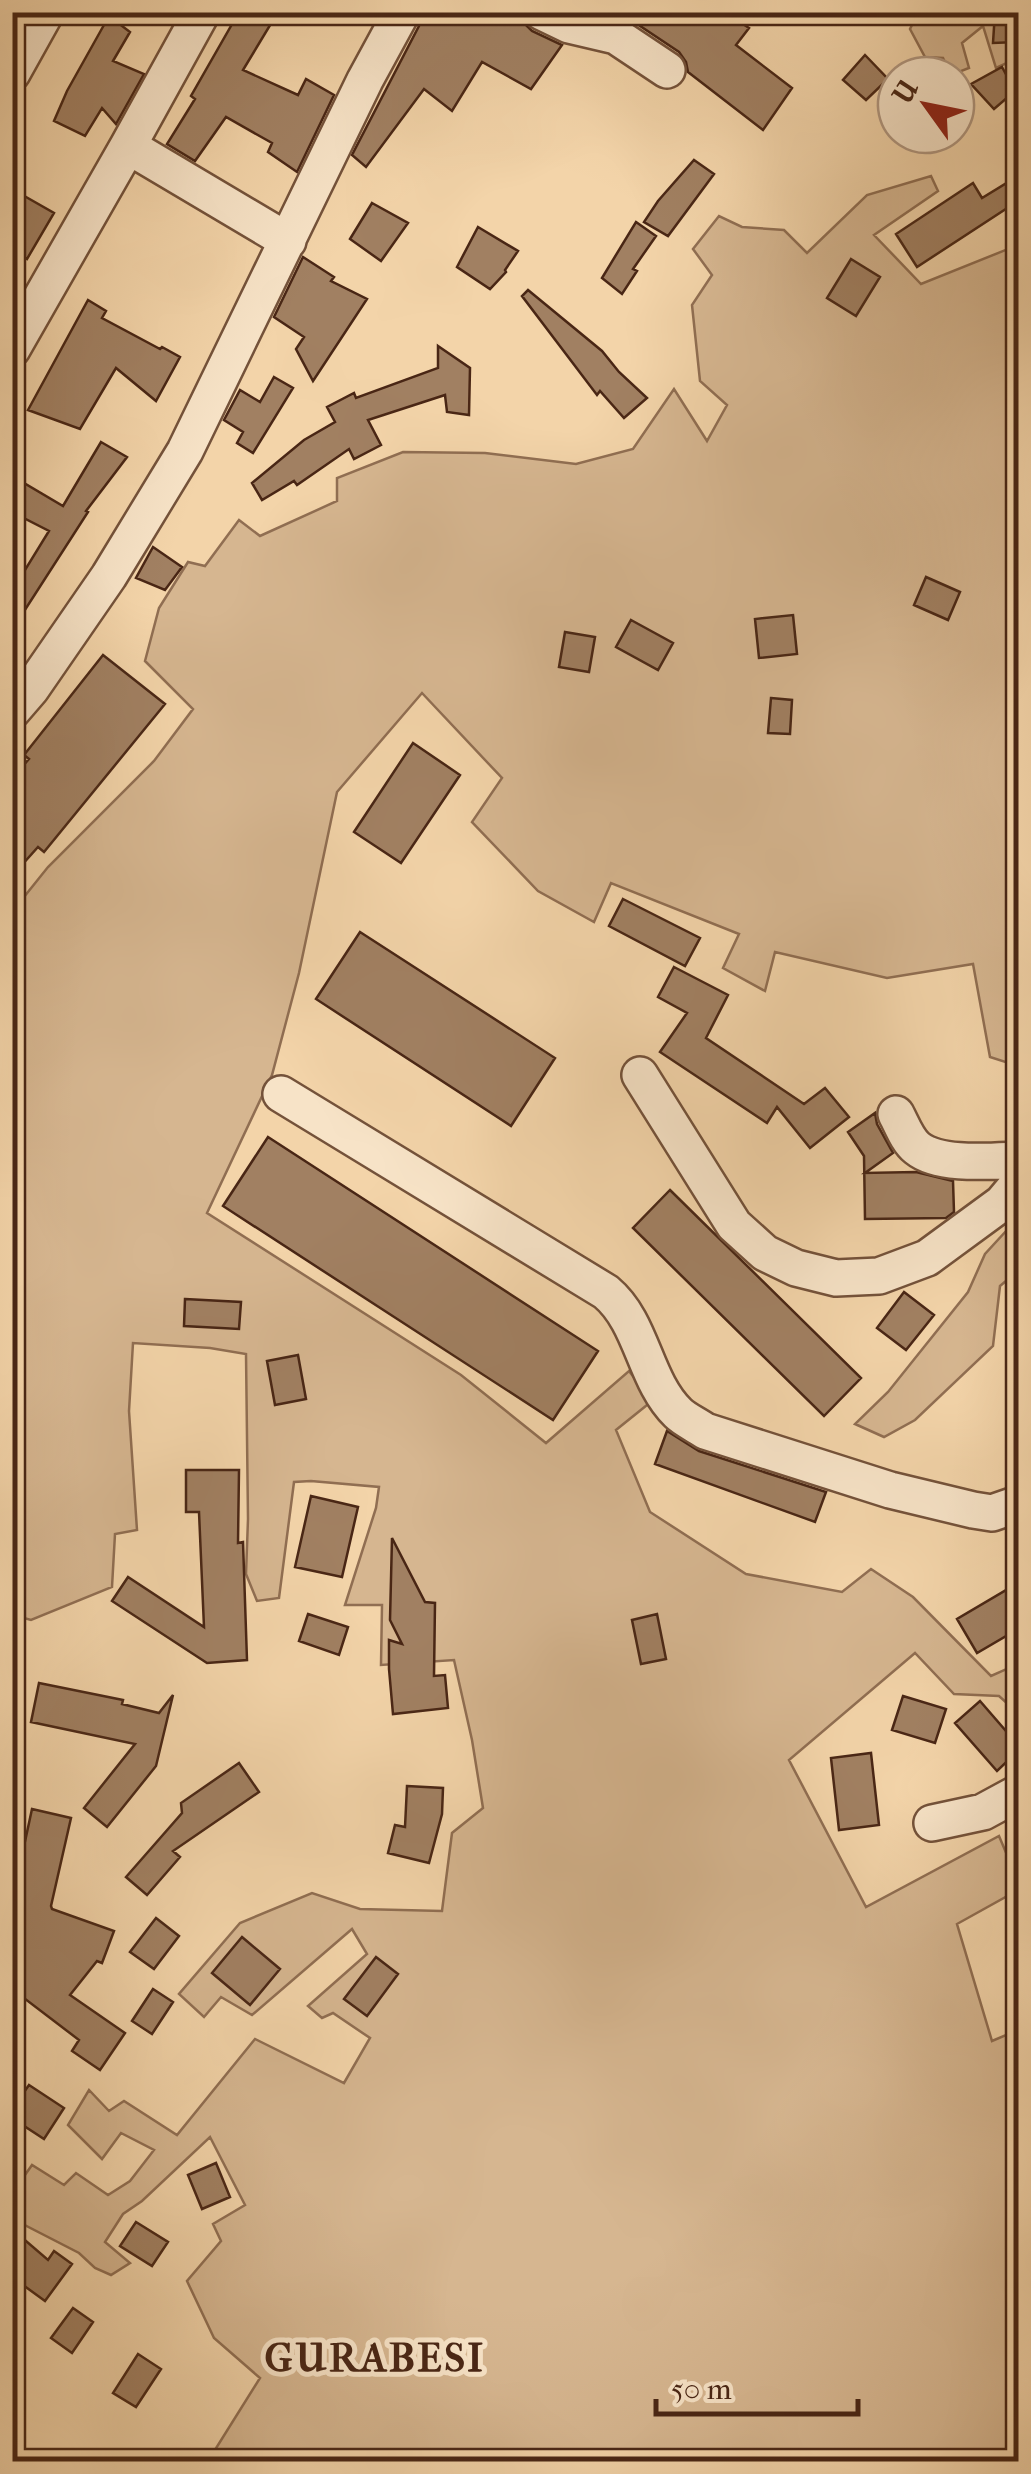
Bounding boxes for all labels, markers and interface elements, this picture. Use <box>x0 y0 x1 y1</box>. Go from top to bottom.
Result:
north arrow <box>876 55 976 155</box>
text: U <box>886 73 925 110</box>
district label: GURABESI <box>265 2335 485 2381</box>
scale bar <box>656 2354 858 2416</box>
text: 50 m <box>671 2372 732 2407</box>

